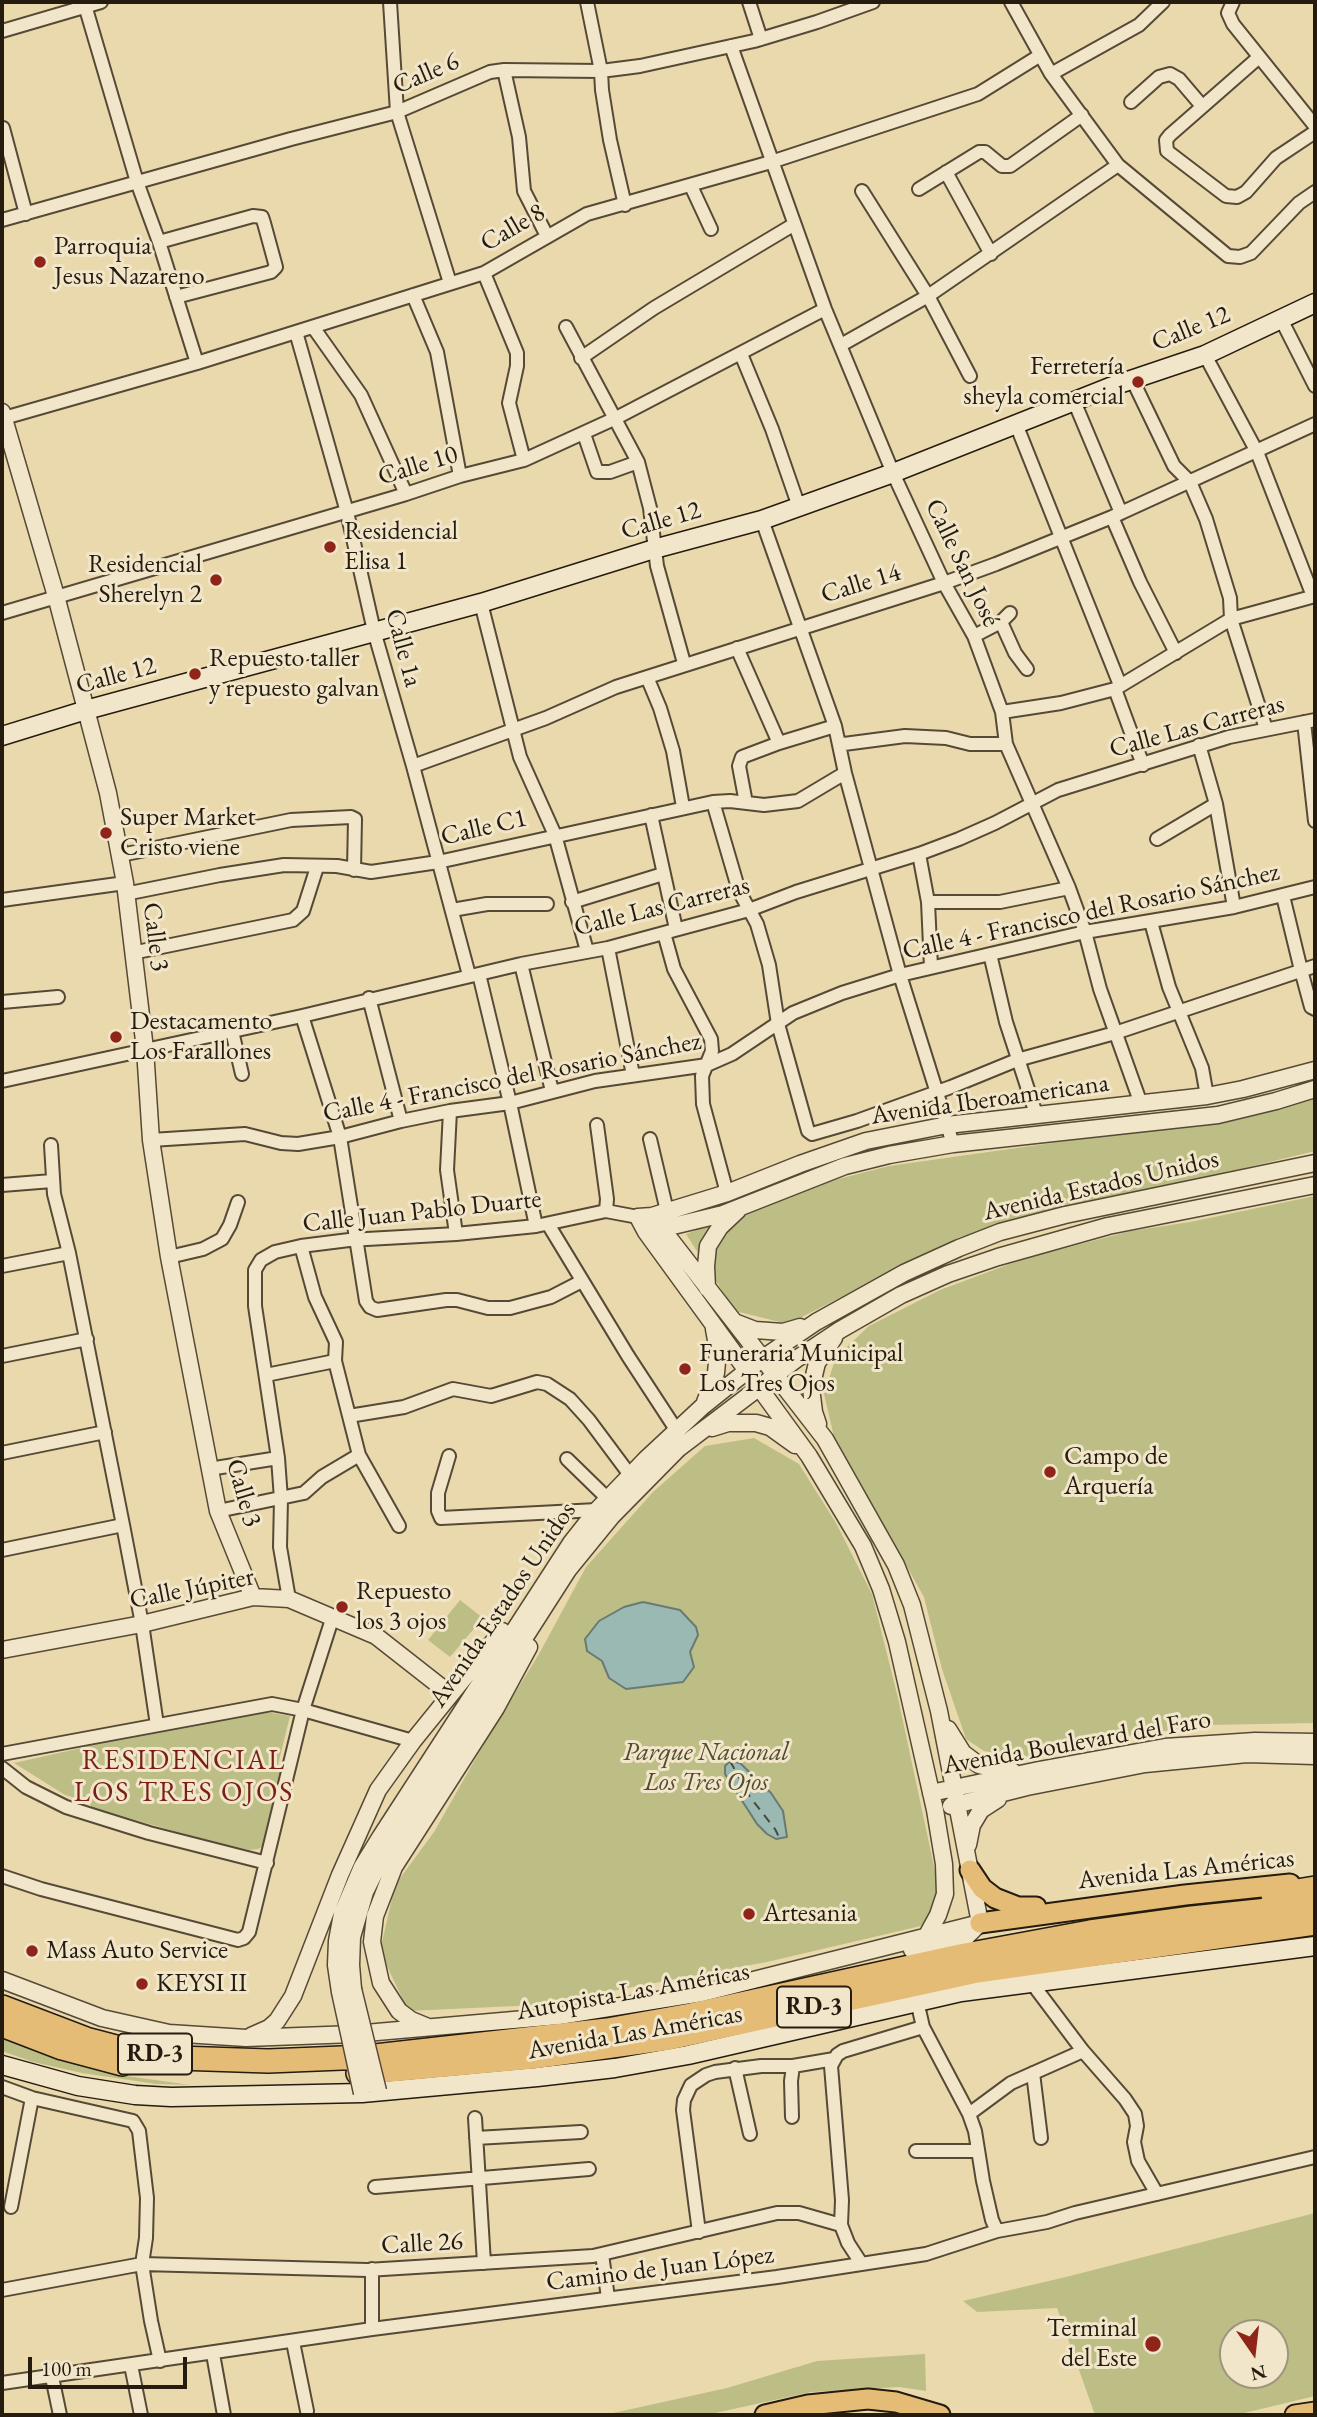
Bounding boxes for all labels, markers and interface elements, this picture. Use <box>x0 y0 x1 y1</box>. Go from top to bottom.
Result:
street label: Calle 6 <box>388 46 464 102</box>
street label: Calle 8 <box>475 197 551 259</box>
place label: Parroquia Jesus Nazareno <box>54 231 205 292</box>
marker: Parroquia Jesus Nazareno <box>32 254 48 270</box>
street label: Calle 12 <box>1147 299 1235 359</box>
place label: Ferretería sheyla comercial <box>963 351 1124 412</box>
marker: Ferretería sheyla comercial <box>1130 374 1146 390</box>
street label: Calle 10 <box>374 439 462 493</box>
street label: Calle San José <box>918 494 1006 632</box>
street label: Calle 12 <box>617 495 705 547</box>
place label: Residencial Elisa 1 <box>344 516 458 578</box>
marker: Residencial Elisa 1 <box>322 539 338 555</box>
place label: Residencial Sherelyn 2 <box>88 549 202 610</box>
street label: Calle 14 <box>817 557 905 611</box>
marker: Residencial Sherelyn 2 <box>208 572 224 588</box>
street label: Calle 1a <box>378 606 428 690</box>
place label: Repuesto taller y repuesto galvan <box>209 643 379 704</box>
street label: Calle 12 <box>73 650 159 702</box>
marker: Repuesto taller y repuesto galvan <box>187 666 203 682</box>
street label: Calle Las Carreras <box>1106 689 1288 765</box>
place label: Super Market Cristo viene <box>120 802 256 864</box>
street label: Calle C1 <box>438 803 530 853</box>
marker: Super Market Cristo viene <box>98 825 114 841</box>
street label: Calle 4 - Francisco del Rosario Sánchez <box>900 857 1282 967</box>
street label: Calle Las Carreras <box>571 870 753 944</box>
street label: Calle 3 <box>135 901 175 973</box>
place label: Destacamento Los Farallones <box>130 1006 272 1068</box>
street label: Calle 4 - Francisco del Rosario Sánchez <box>320 1026 704 1130</box>
marker: Destacamento Los Farallones <box>108 1029 124 1045</box>
street label: Avenida Iberoamericana <box>869 1068 1111 1132</box>
street label: Avenida Estados Unidos <box>980 1144 1222 1228</box>
street label: Calle Juan Pablo Duarte <box>301 1184 543 1240</box>
place label: Funeraria Municipal Los Tres Ojos <box>699 1338 903 1400</box>
marker: Funeraria Municipal Los Tres Ojos <box>677 1361 693 1377</box>
place label: Campo de Arquería <box>1064 1441 1168 1502</box>
street label: Calle 3 <box>218 1455 268 1531</box>
marker: Campo de Arquería <box>1042 1464 1058 1480</box>
street label: Avenida Estados Unidos <box>423 1496 583 1714</box>
street label: Calle Júpiter <box>127 1562 257 1616</box>
place label: Repuesto los 3 ojos <box>356 1576 451 1638</box>
marker: Repuesto los 3 ojos <box>334 1599 350 1615</box>
street label: Avenida Boulevard del Faro <box>941 1704 1213 1782</box>
park label: Parque Nacional Los Tres Ojos <box>623 1737 789 1798</box>
district label: RESIDENCIAL LOS TRES OJOS <box>75 1744 293 1810</box>
street label: Avenida Las Américas <box>1076 1843 1296 1897</box>
place label: Artesania <box>763 1898 857 1930</box>
marker: Artesania <box>741 1906 757 1922</box>
place label: Mass Auto Service <box>46 1935 228 1967</box>
marker: Mass Auto Service <box>24 1943 40 1959</box>
street label: Autopista Las Américas <box>514 1956 752 2028</box>
place label: KEYSI II <box>156 1968 247 2000</box>
marker: KEYSI II <box>134 1976 150 1992</box>
road number: RD-3 <box>777 1986 851 2028</box>
street label: Avenida Las Américas <box>525 1999 745 2067</box>
road number: RD-3 <box>118 2034 192 2074</box>
street label: Calle 26 <box>380 2226 464 2262</box>
street label: Camino de Juan López <box>544 2240 776 2298</box>
place label: Terminal del Este <box>1047 2313 1137 2374</box>
north arrow <box>1219 2319 1289 2389</box>
marker: Terminal del Este <box>1143 2334 1163 2354</box>
scale bar <box>32 2344 191 2388</box>
text: 100 m <box>41 2355 92 2382</box>
text: N <box>1248 2359 1269 2387</box>

